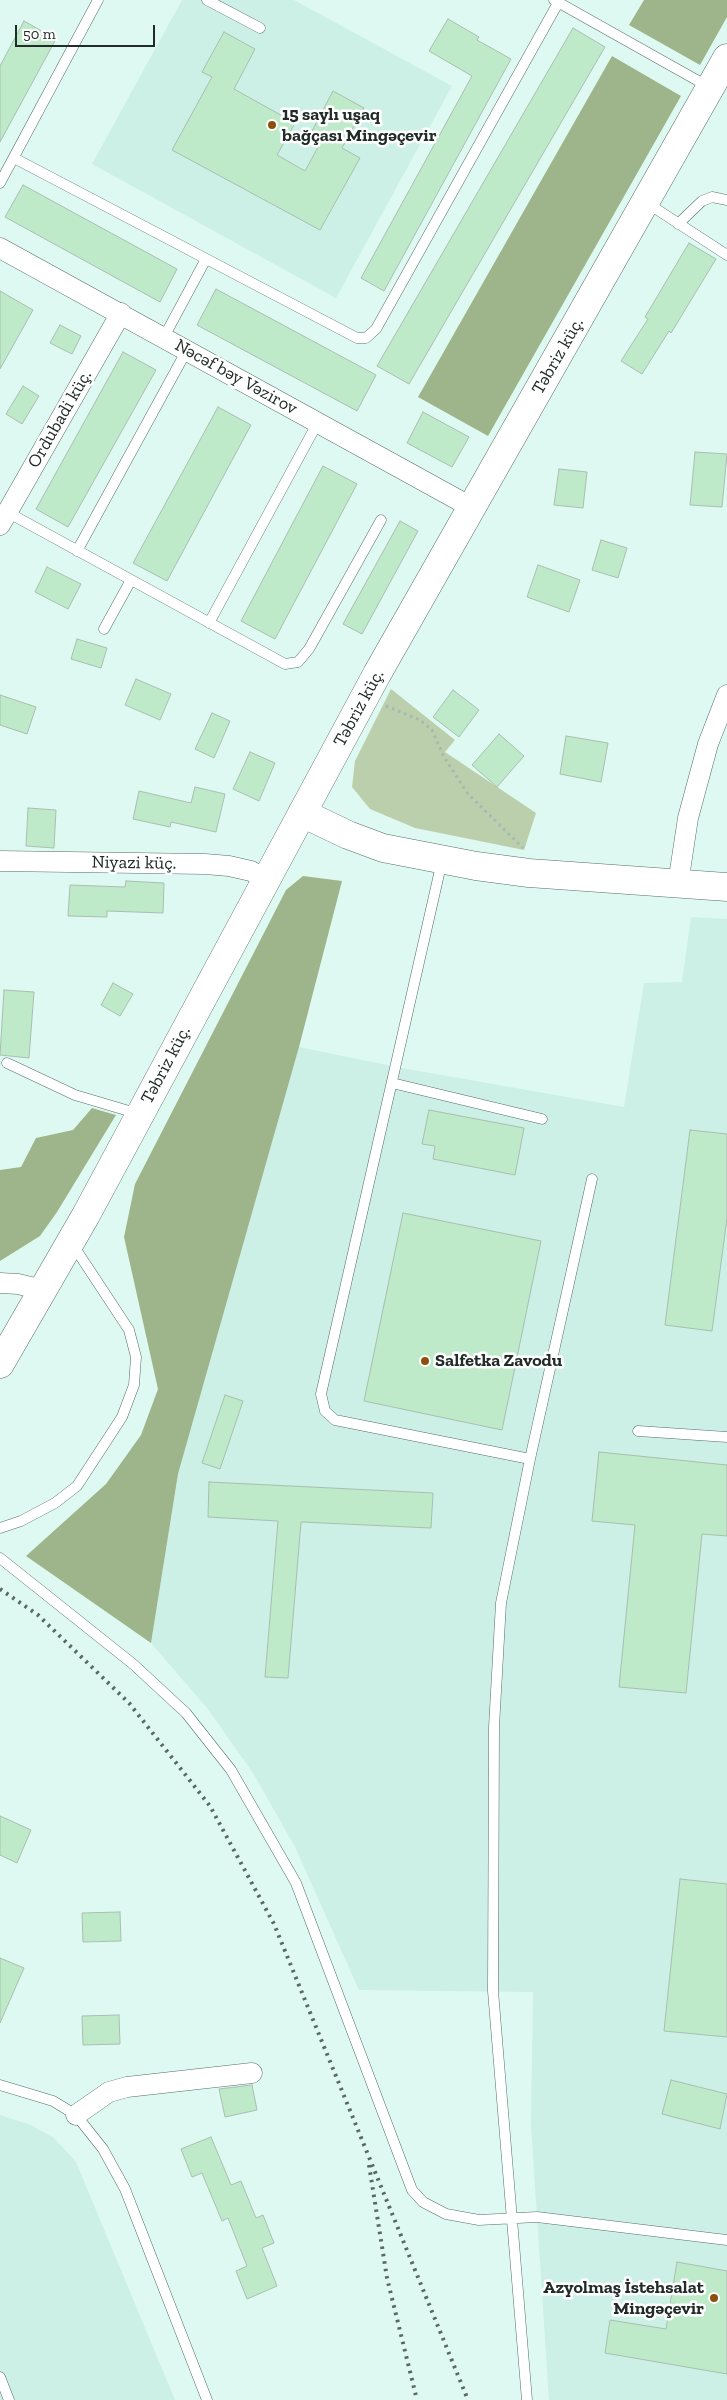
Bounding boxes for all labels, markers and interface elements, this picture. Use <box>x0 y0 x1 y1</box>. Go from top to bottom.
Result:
scale bar <box>18 15 158 47</box>
text: 50 m <box>23 25 56 43</box>
place label: 15 saylı uşaq bağçası Mingəçevir <box>282 104 437 146</box>
marker: 15 saylı uşaq bağçası Mingəçevir <box>266 119 278 131</box>
street label: Təbriz küç. <box>527 314 589 398</box>
street label: Nəcəf bəy Vəzirov <box>171 334 301 420</box>
street label: Ordubadi küç. <box>23 366 97 472</box>
street label: Təbriz küç. <box>329 666 389 750</box>
street label: Niyazi küç. <box>91 851 177 875</box>
street label: Təbriz küç. <box>137 1022 195 1108</box>
place label: Salfetka Zavodu <box>435 1350 562 1372</box>
marker: Salfetka Zavodu <box>419 1355 431 1367</box>
place label: Azyolmaş İstehsalat Mingəçevir <box>543 2277 704 2320</box>
marker: Azyolmaş İstehsalat Mingəçevir <box>708 2292 720 2304</box>

